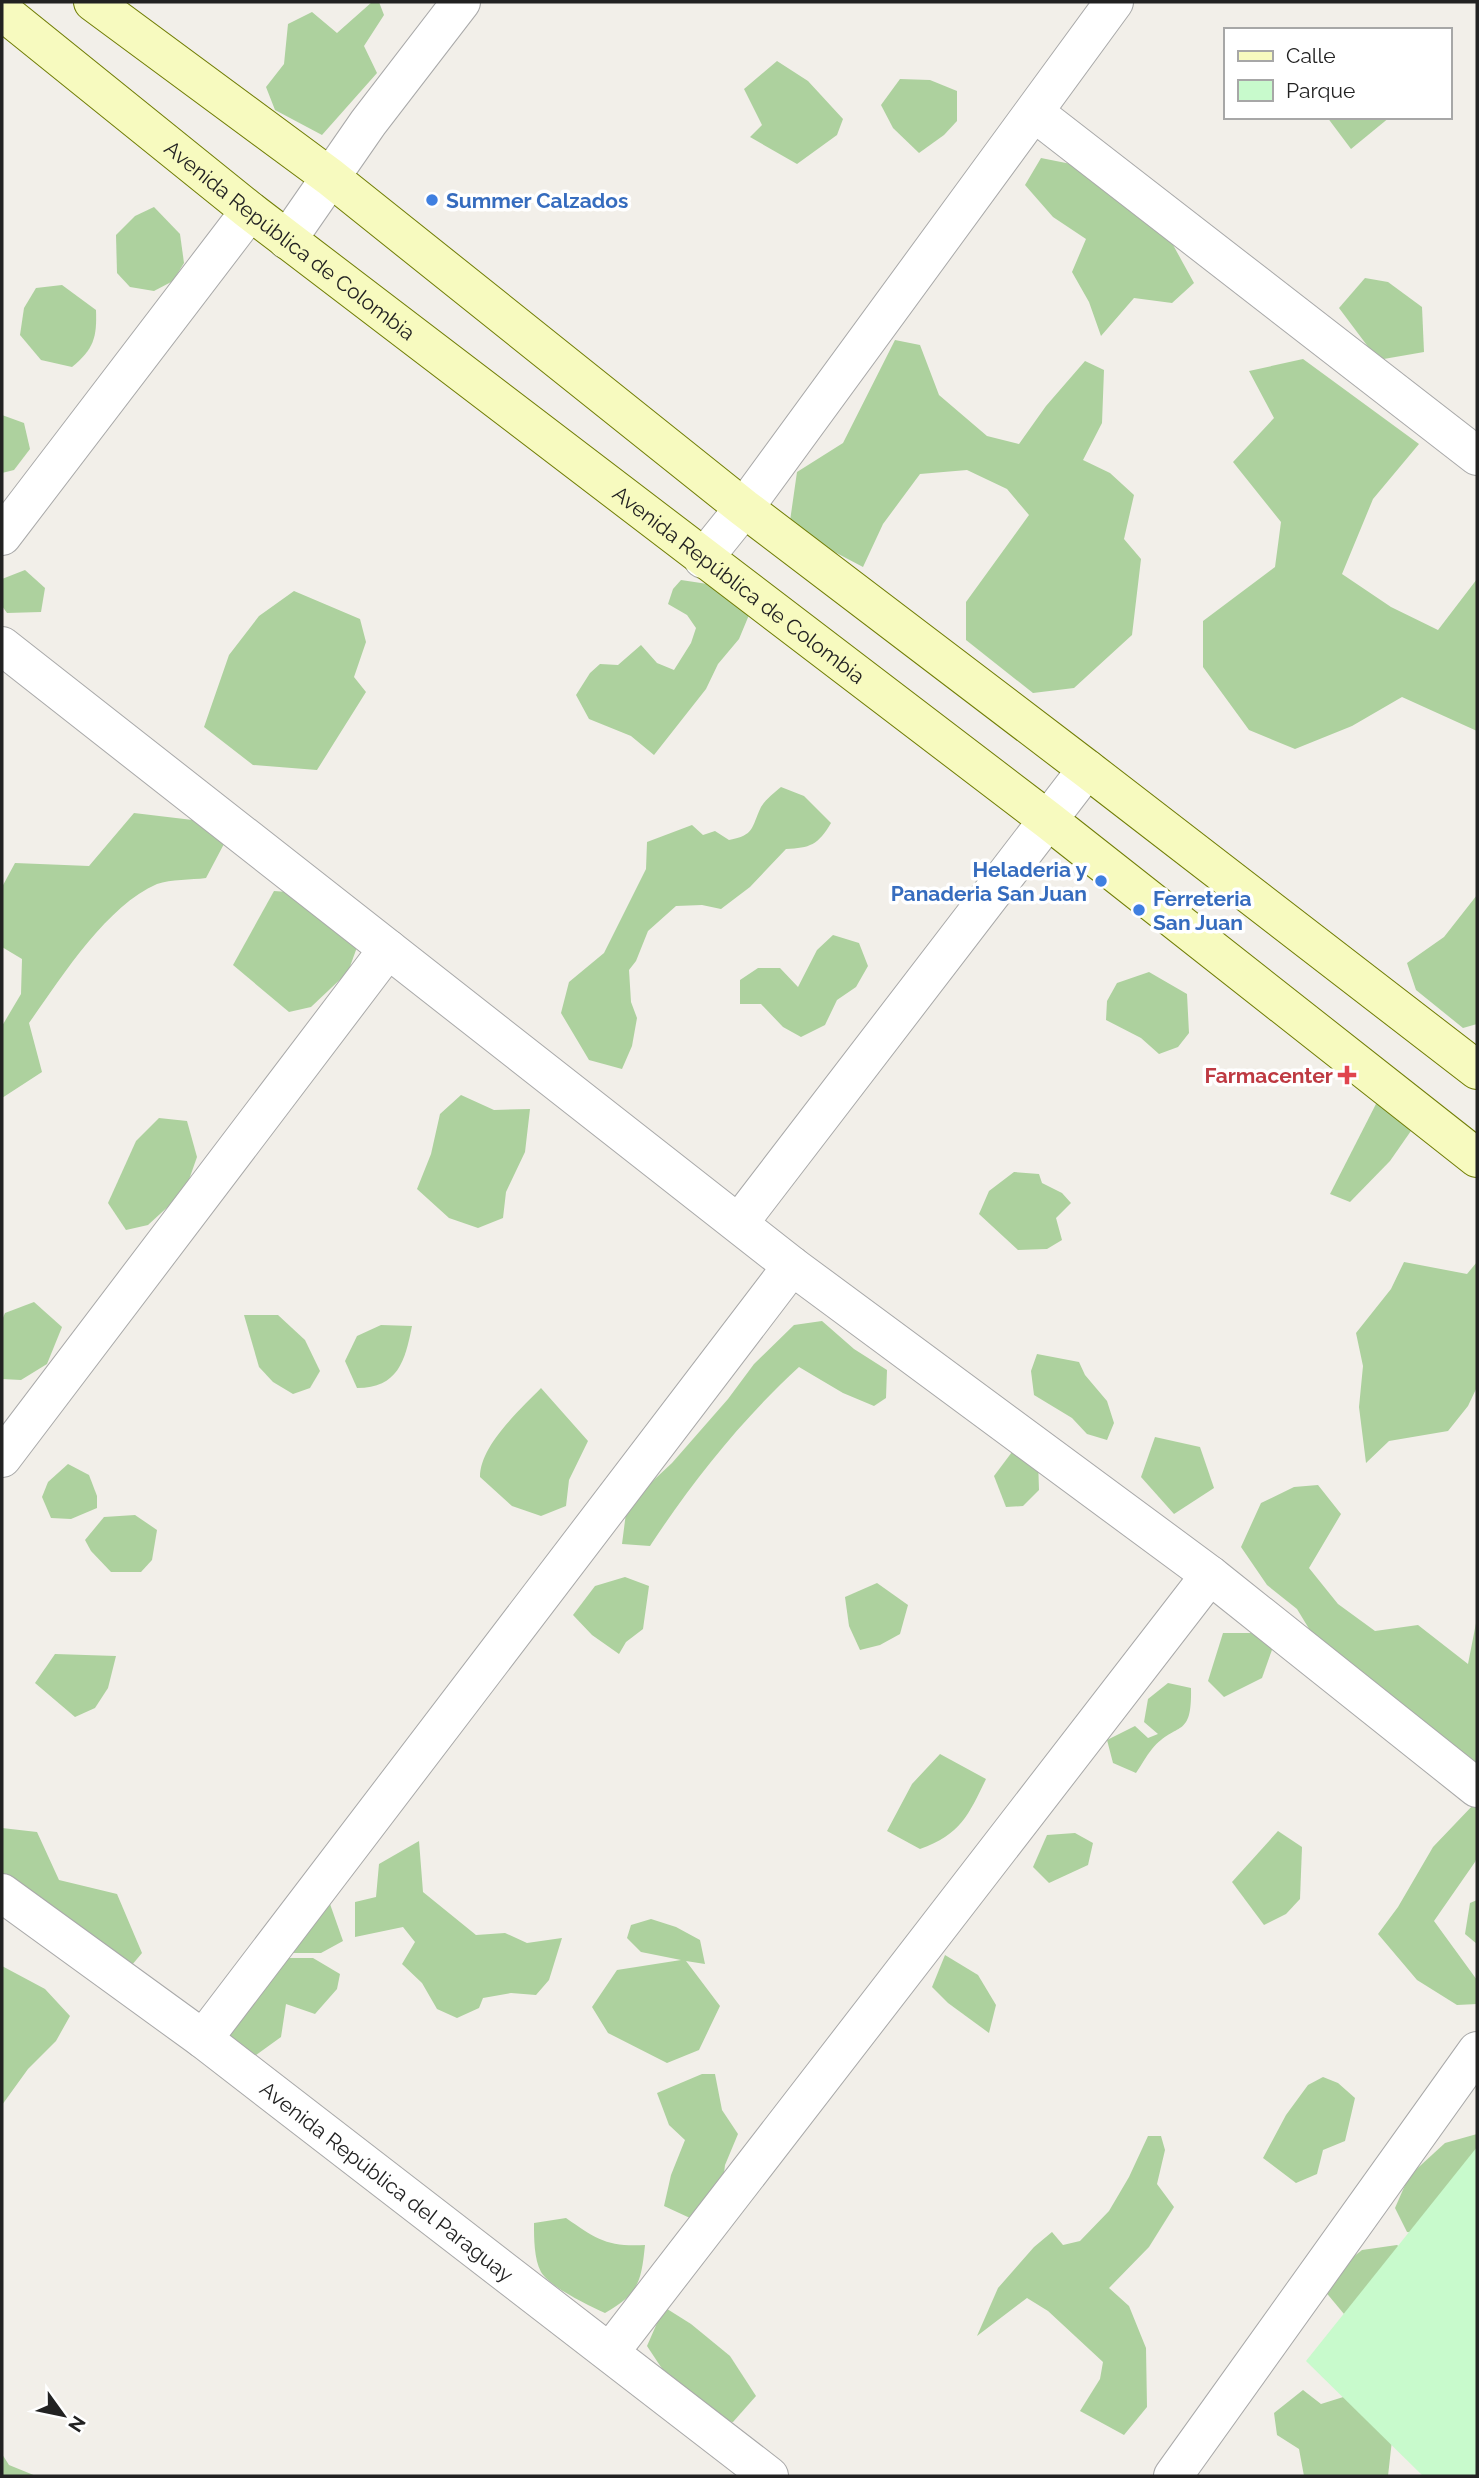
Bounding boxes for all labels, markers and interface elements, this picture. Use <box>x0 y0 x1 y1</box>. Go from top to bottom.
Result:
legend <box>1224 28 1451 119</box>
text: Calle <box>1286 43 1336 68</box>
text: Parque <box>1286 78 1355 103</box>
street label: Avenida República de Colombia <box>160 135 420 345</box>
place label: Summer Calzados <box>446 188 628 213</box>
marker: Summer Calzados <box>424 192 440 208</box>
street label: Avenida República de Colombia <box>608 480 870 688</box>
place label: Heladeria y Panaderia San Juan <box>891 857 1087 906</box>
marker: Heladeria y Panaderia San Juan <box>1093 873 1109 889</box>
place label: Ferreteria San Juan <box>1153 886 1252 935</box>
marker: Ferreteria San Juan <box>1131 902 1147 918</box>
place label: Farmacenter <box>1204 1063 1333 1088</box>
marker: Farmacenter <box>1339 1067 1355 1083</box>
street label: Avenida República del Paraguay <box>256 2076 519 2287</box>
north arrow <box>28 2380 98 2450</box>
text: N <box>64 2412 90 2436</box>

